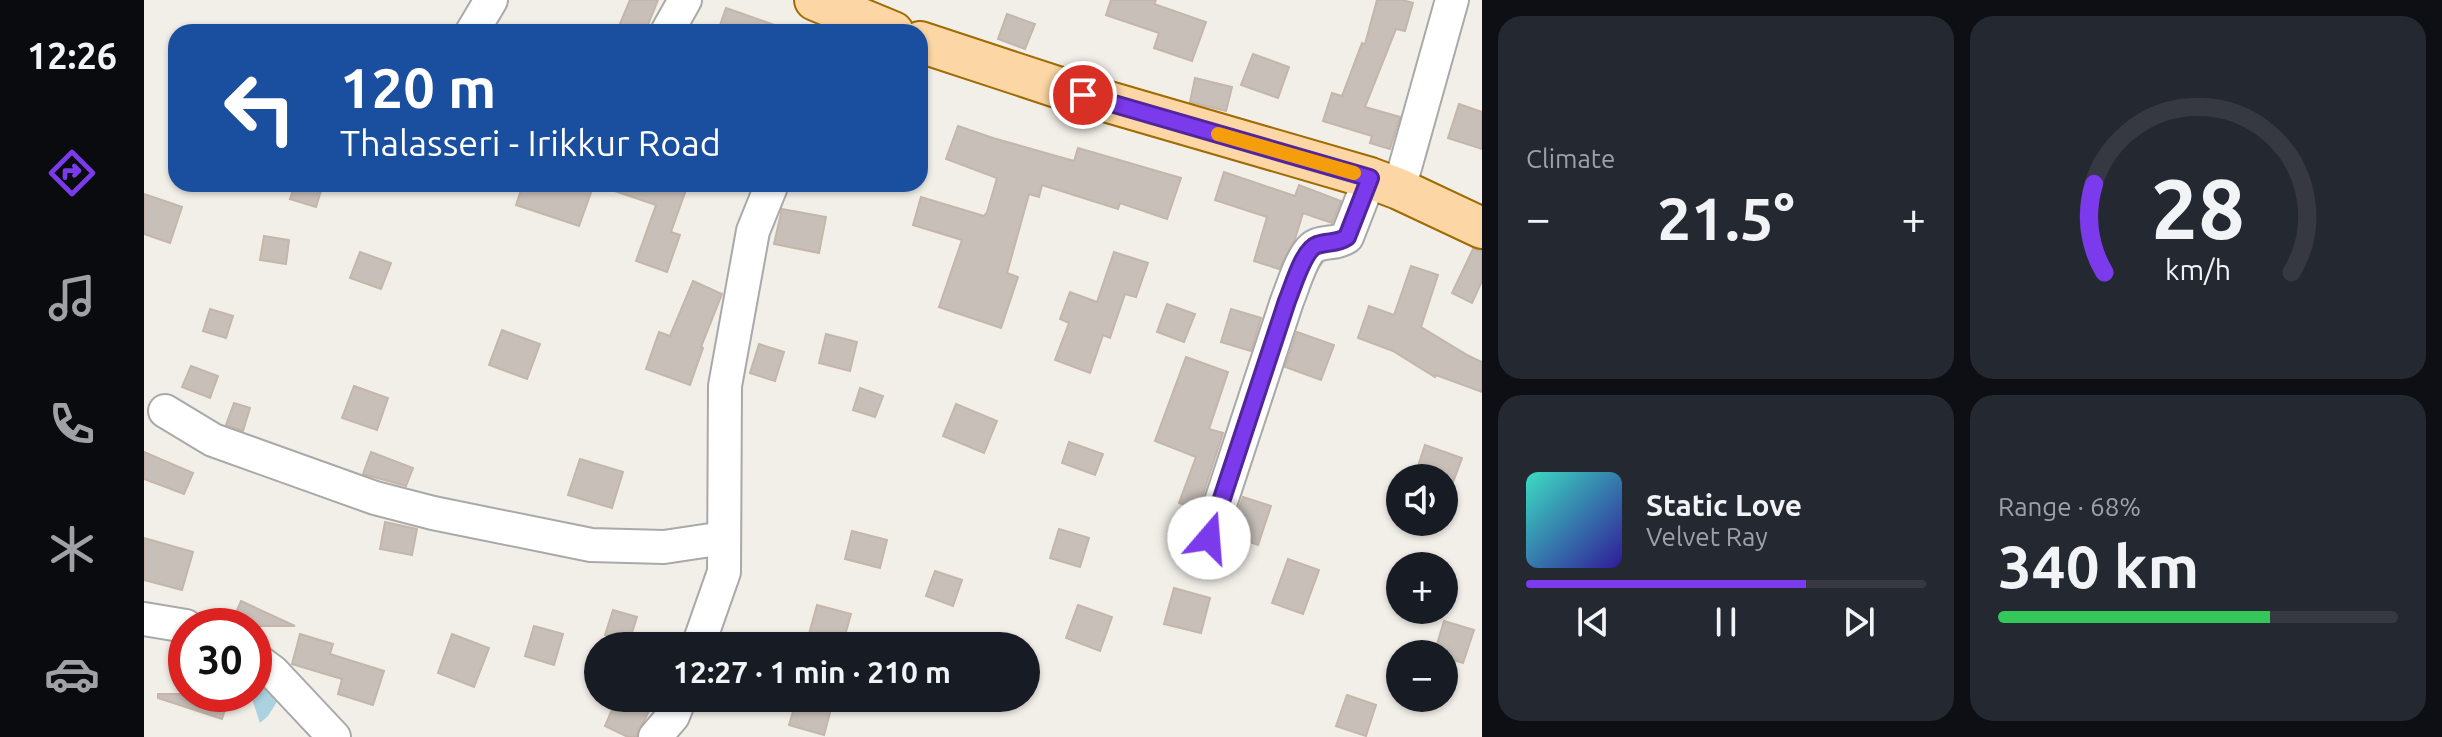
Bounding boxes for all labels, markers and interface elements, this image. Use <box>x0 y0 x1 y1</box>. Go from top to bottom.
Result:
text: 12:26 <box>27 35 117 76</box>
icon: left <box>208 56 312 160</box>
text: 120 m <box>340 56 496 119</box>
pin <box>1049 61 1117 129</box>
icon: arrive <box>1061 73 1105 117</box>
text: Thalasseri - Irikkur Road <box>340 122 721 163</box>
text: Climate <box>1526 144 1615 173</box>
icon: directions <box>44 145 100 201</box>
text: 28 <box>2151 161 2245 255</box>
text: 21.5° <box>1657 184 1795 251</box>
text: − <box>1526 193 1551 242</box>
text: + <box>1901 193 1926 242</box>
text: km/h <box>2165 253 2231 285</box>
icon: music <box>44 270 100 326</box>
icon: phone <box>44 396 100 452</box>
map controls <box>1386 464 1458 712</box>
button: sound <box>1386 464 1458 536</box>
text: Static Love <box>1646 488 1802 522</box>
text: Range · 68% <box>1998 492 2141 521</box>
position arrow <box>1167 496 1251 580</box>
icon: climate <box>44 521 100 577</box>
text: Velvet Ray <box>1646 522 1768 551</box>
text: 340 km <box>1998 532 2199 599</box>
button: + <box>1386 552 1458 624</box>
icon: previous <box>1571 600 1615 644</box>
icon: pause <box>1704 600 1748 644</box>
icon: next <box>1837 600 1881 644</box>
speed limit sign: 30 <box>168 608 272 712</box>
button: − <box>1386 640 1458 712</box>
icon: car <box>44 646 100 702</box>
text: 12:27 · 1 min · 210 m <box>673 655 951 689</box>

